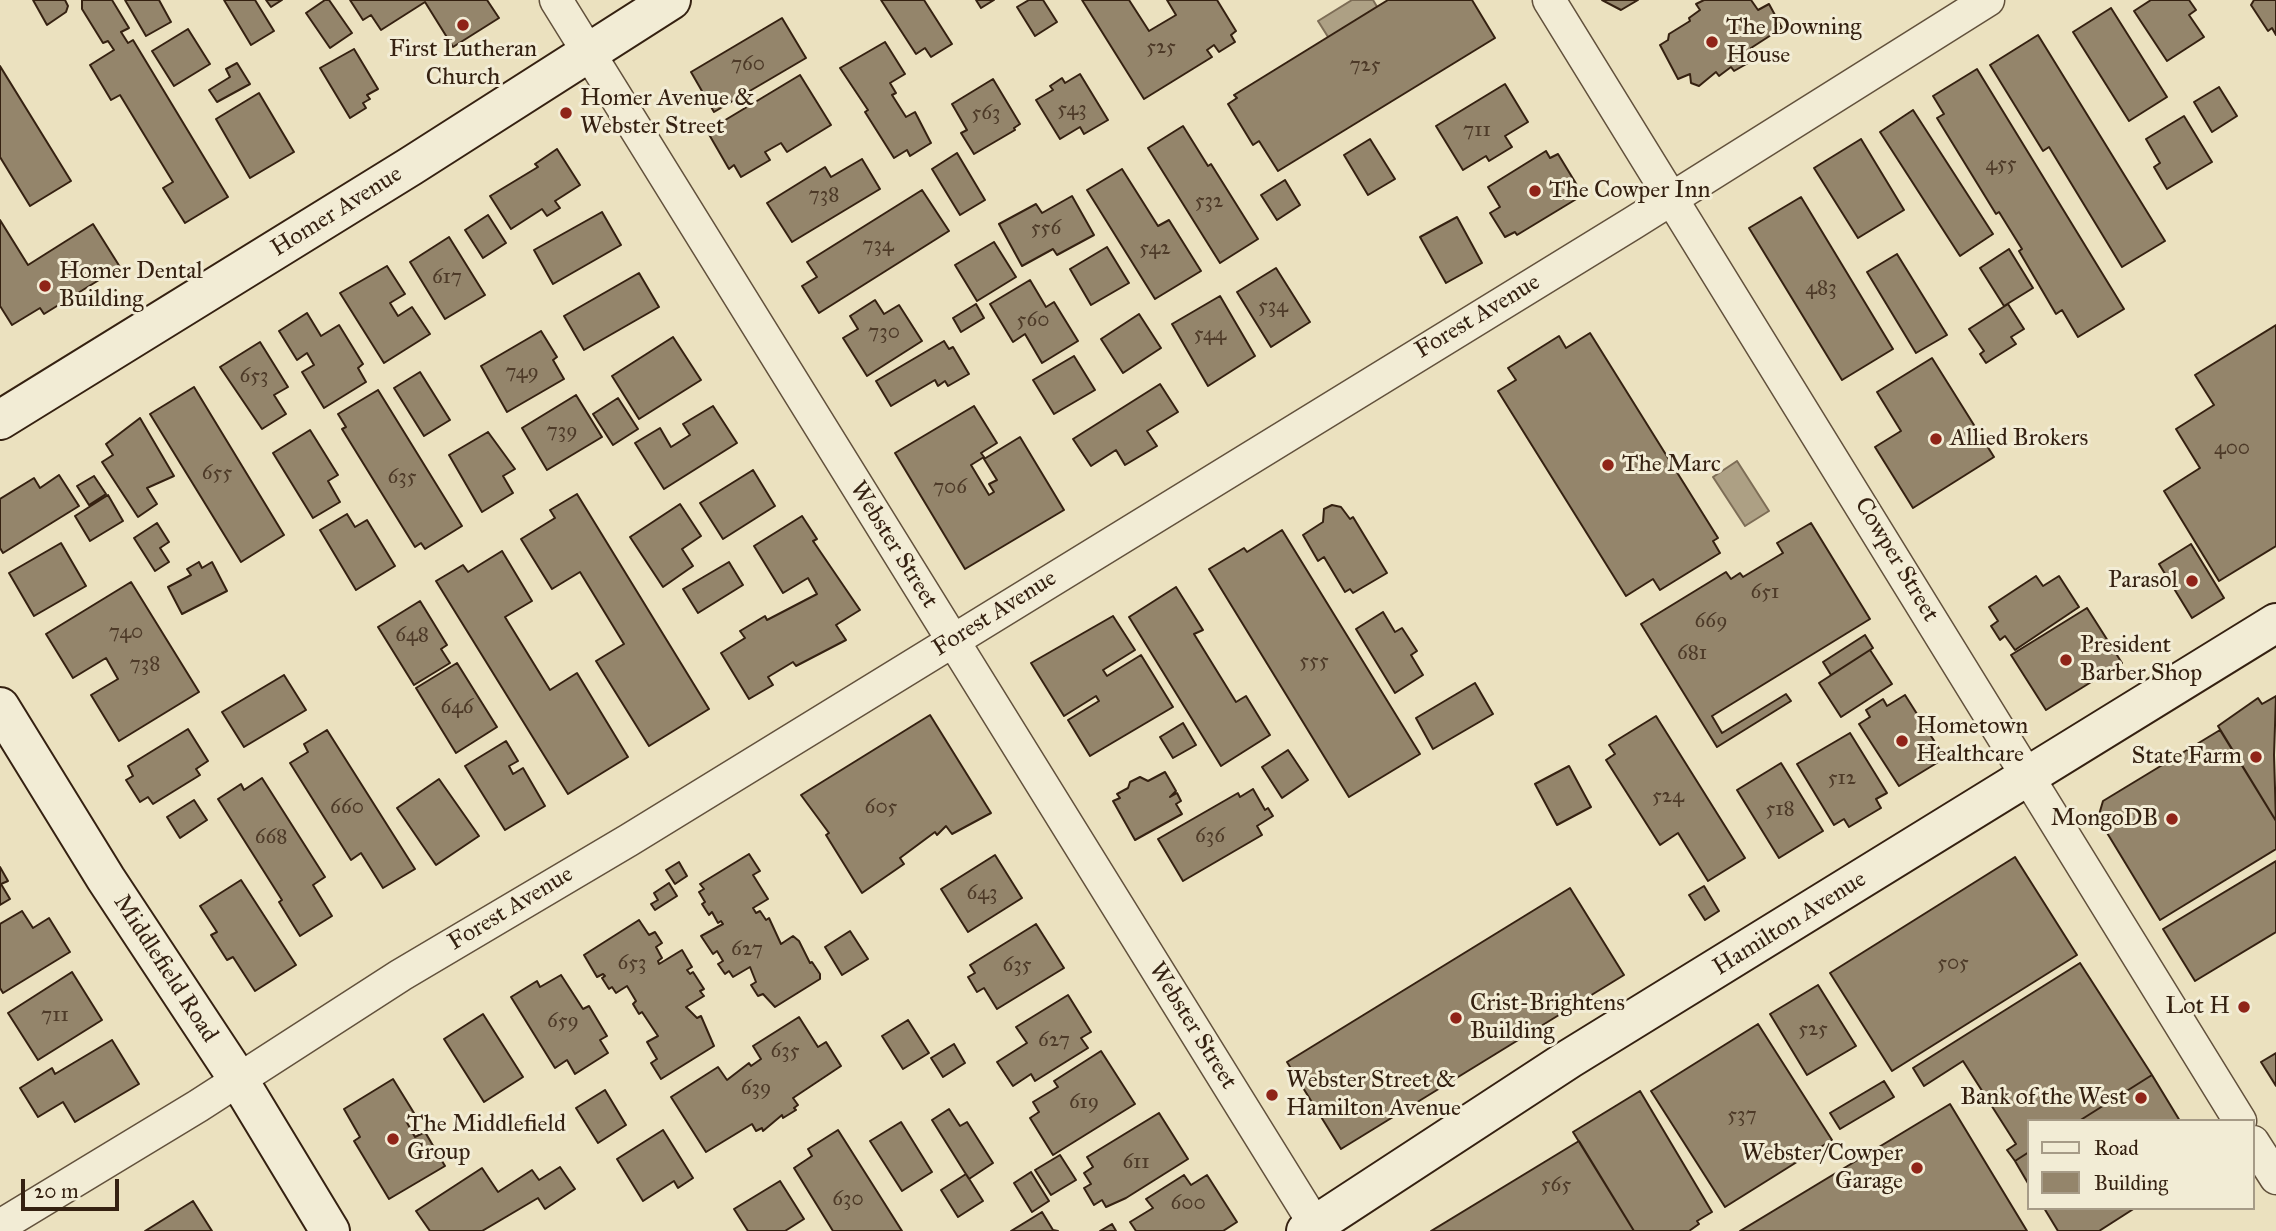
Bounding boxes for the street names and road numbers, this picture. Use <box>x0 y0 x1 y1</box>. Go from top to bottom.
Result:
street label: Homer Avenue <box>266 160 408 264</box>
street label: Forest Avenue <box>1410 268 1546 366</box>
street label: Webster Street <box>843 476 943 614</box>
street label: Cowper Street <box>1848 493 1944 627</box>
street label: Forest Avenue <box>928 565 1062 663</box>
street label: Forest Avenue <box>443 860 579 958</box>
street label: Hamilton Avenue <box>1708 865 1872 983</box>
street label: Middlefield Road <box>107 890 223 1048</box>
street label: Webster Street <box>1142 957 1242 1095</box>

